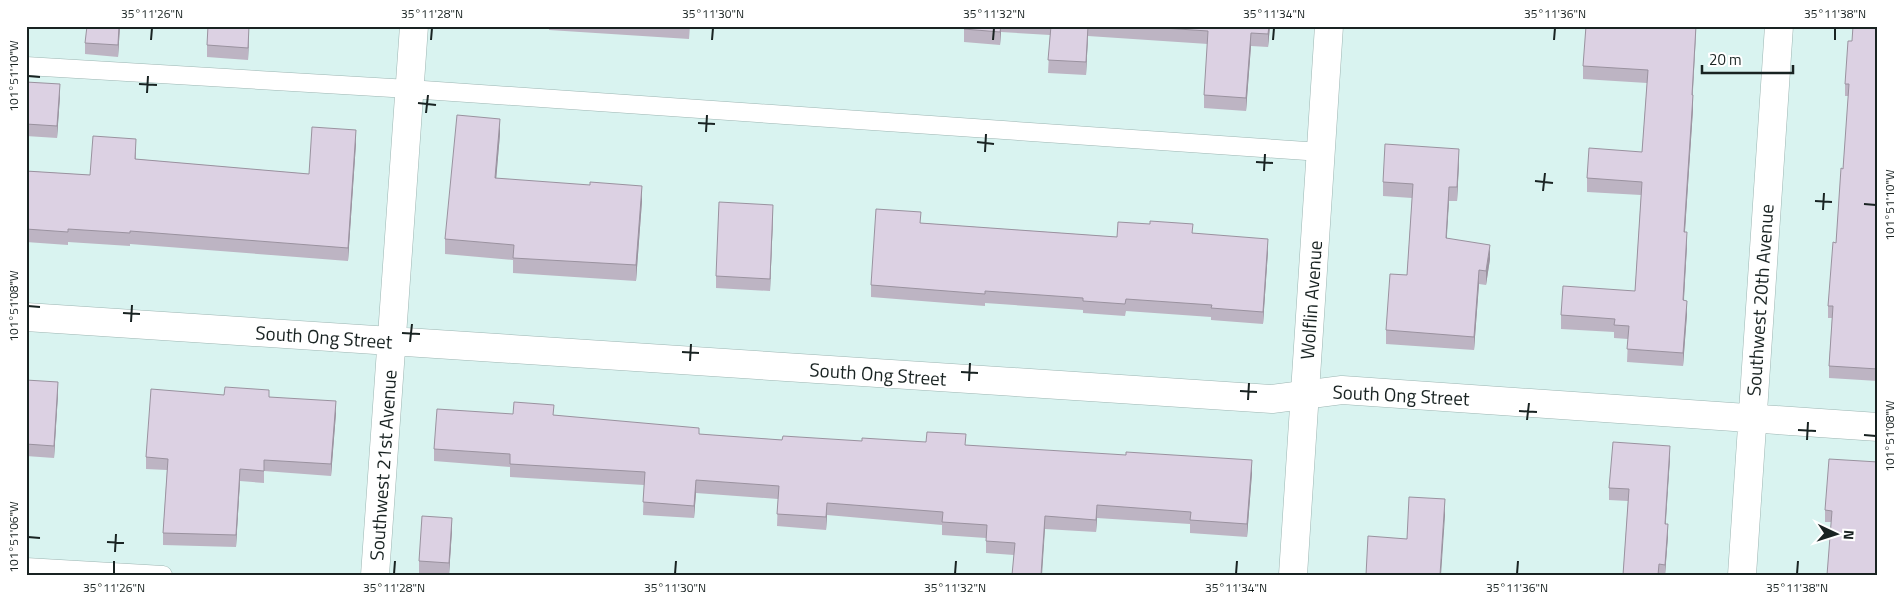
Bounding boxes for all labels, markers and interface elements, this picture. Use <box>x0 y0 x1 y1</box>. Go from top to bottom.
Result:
text: 35°11'26"N <box>121 4 183 23</box>
text: 35°11'28"N <box>401 4 463 23</box>
text: 35°11'30"N <box>682 4 744 23</box>
text: 35°11'32"N <box>963 4 1025 23</box>
text: 35°11'34"N <box>1243 4 1305 23</box>
text: 35°11'36"N <box>1524 4 1586 23</box>
text: 35°11'38"N <box>1804 4 1866 23</box>
text: 101°51'10"W <box>4 40 23 112</box>
scale bar <box>1702 42 1793 74</box>
text: 20 m <box>1709 48 1742 71</box>
text: 101°51'10"W <box>1880 169 1899 241</box>
street label: Southwest 20th Avenue <box>1738 203 1781 397</box>
street label: Wolflin Avenue <box>1292 239 1329 361</box>
text: 101°51'08"W <box>4 270 23 342</box>
street label: South Ong Street <box>255 317 394 356</box>
street label: South Ong Street <box>809 354 948 393</box>
street label: Southwest 21st Avenue <box>361 369 404 561</box>
street label: South Ong Street <box>1332 376 1471 413</box>
text: 101°51'08"W <box>1880 400 1899 472</box>
text: 101°51'06"W <box>4 501 23 573</box>
north arrow <box>1812 508 1862 558</box>
text: N <box>1839 529 1860 541</box>
text: 35°11'26"N <box>83 578 145 597</box>
text: 35°11'28"N <box>363 578 425 597</box>
text: 35°11'30"N <box>644 578 706 597</box>
text: 35°11'32"N <box>924 578 986 597</box>
text: 35°11'34"N <box>1205 578 1267 597</box>
text: 35°11'36"N <box>1486 578 1548 597</box>
text: 35°11'38"N <box>1766 578 1828 597</box>

